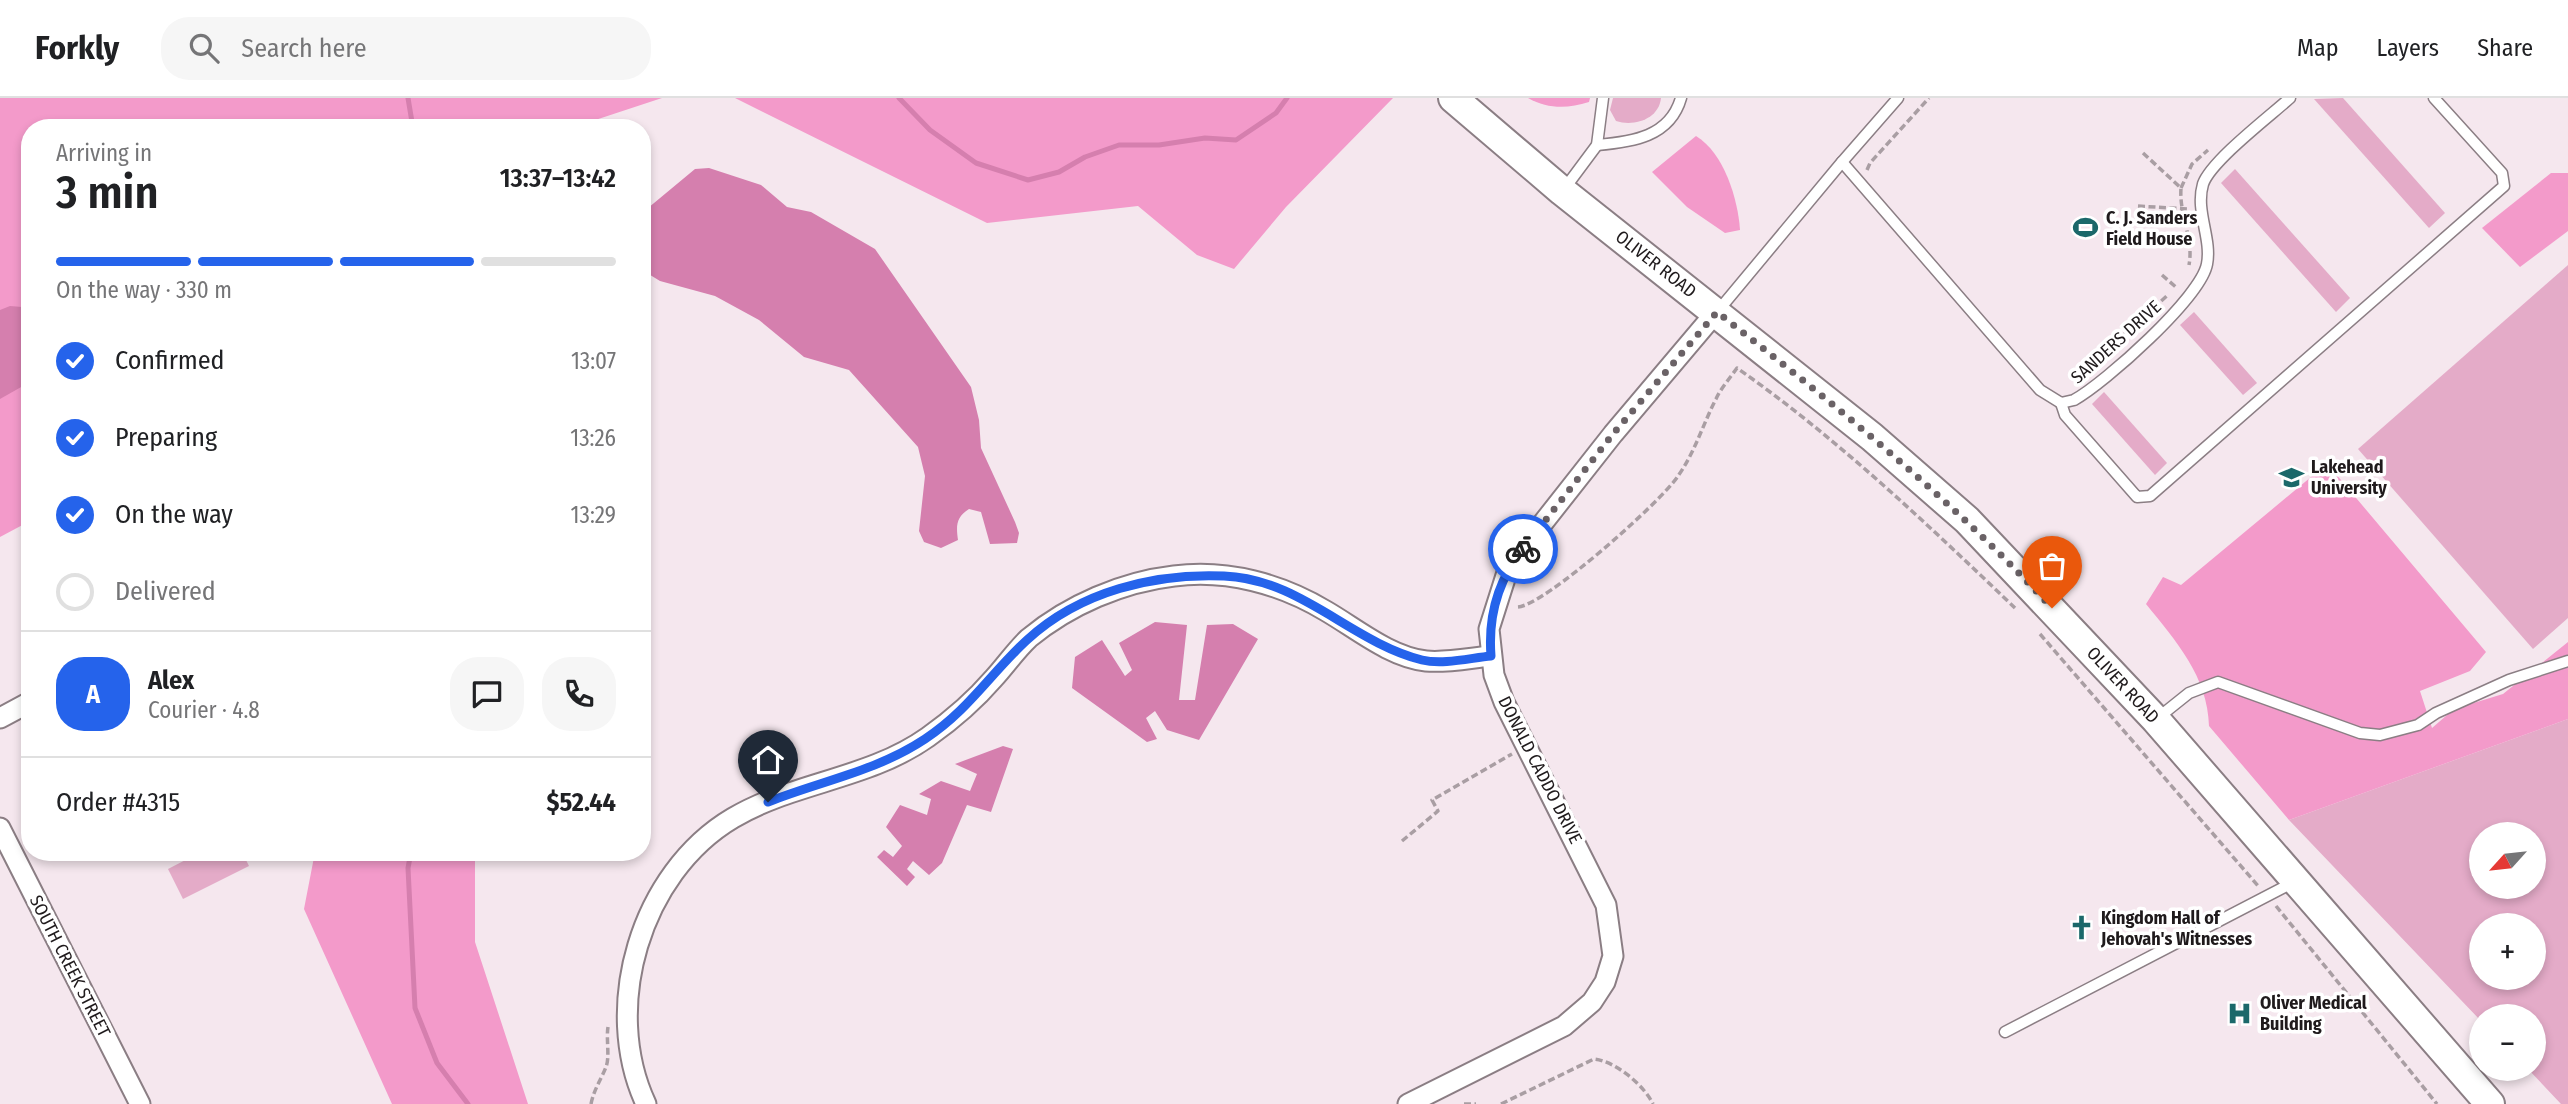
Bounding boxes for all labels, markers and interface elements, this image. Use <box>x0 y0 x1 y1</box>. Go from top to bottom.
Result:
search box <box>161 17 651 80</box>
text: Forkly <box>35 28 119 68</box>
icon: search <box>185 29 223 67</box>
text: Search here <box>241 33 367 64</box>
text: Map <box>2297 34 2339 62</box>
text: Layers <box>2377 34 2439 62</box>
text: Share <box>2477 34 2533 62</box>
text: Arriving in <box>56 139 152 167</box>
text: 13:37–13:42 <box>500 163 616 194</box>
text: 3 min <box>56 165 159 220</box>
place label: C. J. Sanders Field House <box>2106 207 2197 250</box>
sports icon: C. J. Sanders Field House <box>2072 214 2100 242</box>
street label: OLIVER ROAD <box>1611 226 1701 302</box>
text: On the way · 330 m <box>56 276 232 304</box>
street label: SANDERS DRIVE <box>2066 296 2166 388</box>
icon: check <box>56 342 94 380</box>
text: Confirmed <box>115 345 225 376</box>
text: 13:07 <box>571 347 616 375</box>
icon: check <box>56 419 94 457</box>
text: Preparing <box>115 422 217 453</box>
text: 13:26 <box>570 424 616 452</box>
place label: Lakehead University <box>2311 456 2387 499</box>
school or university icon: Lakehead University <box>2277 463 2305 491</box>
icon: check <box>56 496 94 534</box>
text: On the way <box>115 499 233 530</box>
text: 13:29 <box>571 501 616 529</box>
courier <box>1488 514 1558 584</box>
icon: bike <box>1504 530 1542 568</box>
pin <box>2022 536 2082 608</box>
icon: bag <box>2033 547 2071 585</box>
text: Delivered <box>115 576 216 607</box>
street label: OLIVER ROAD <box>2082 642 2164 728</box>
button: chat <box>450 657 524 731</box>
button: phone <box>542 657 616 731</box>
text: Alex <box>148 665 194 696</box>
text: A <box>86 679 100 710</box>
street label: DONALD CADDO DRIVE <box>1493 693 1587 847</box>
text: Courier · 4.8 <box>148 696 260 724</box>
pin <box>738 730 798 802</box>
icon: home <box>749 741 787 779</box>
text: Order #4315 <box>56 787 180 818</box>
text: $52.44 <box>546 787 616 818</box>
north arrow <box>2469 822 2546 900</box>
map controls <box>2469 822 2546 1081</box>
street label: SOUTH CREEK STREET <box>25 892 115 1041</box>
place label: Kingdom Hall of Jehovah's Witnesses <box>2100 907 2252 950</box>
button: + <box>2469 913 2546 990</box>
church icon: Kingdom Hall of Jehovah's Witnesses <box>2067 914 2095 942</box>
place label: Oliver Medical Building <box>2260 992 2367 1035</box>
hospital icon: Oliver Medical Building <box>2226 999 2254 1027</box>
button: − <box>2469 1004 2546 1081</box>

